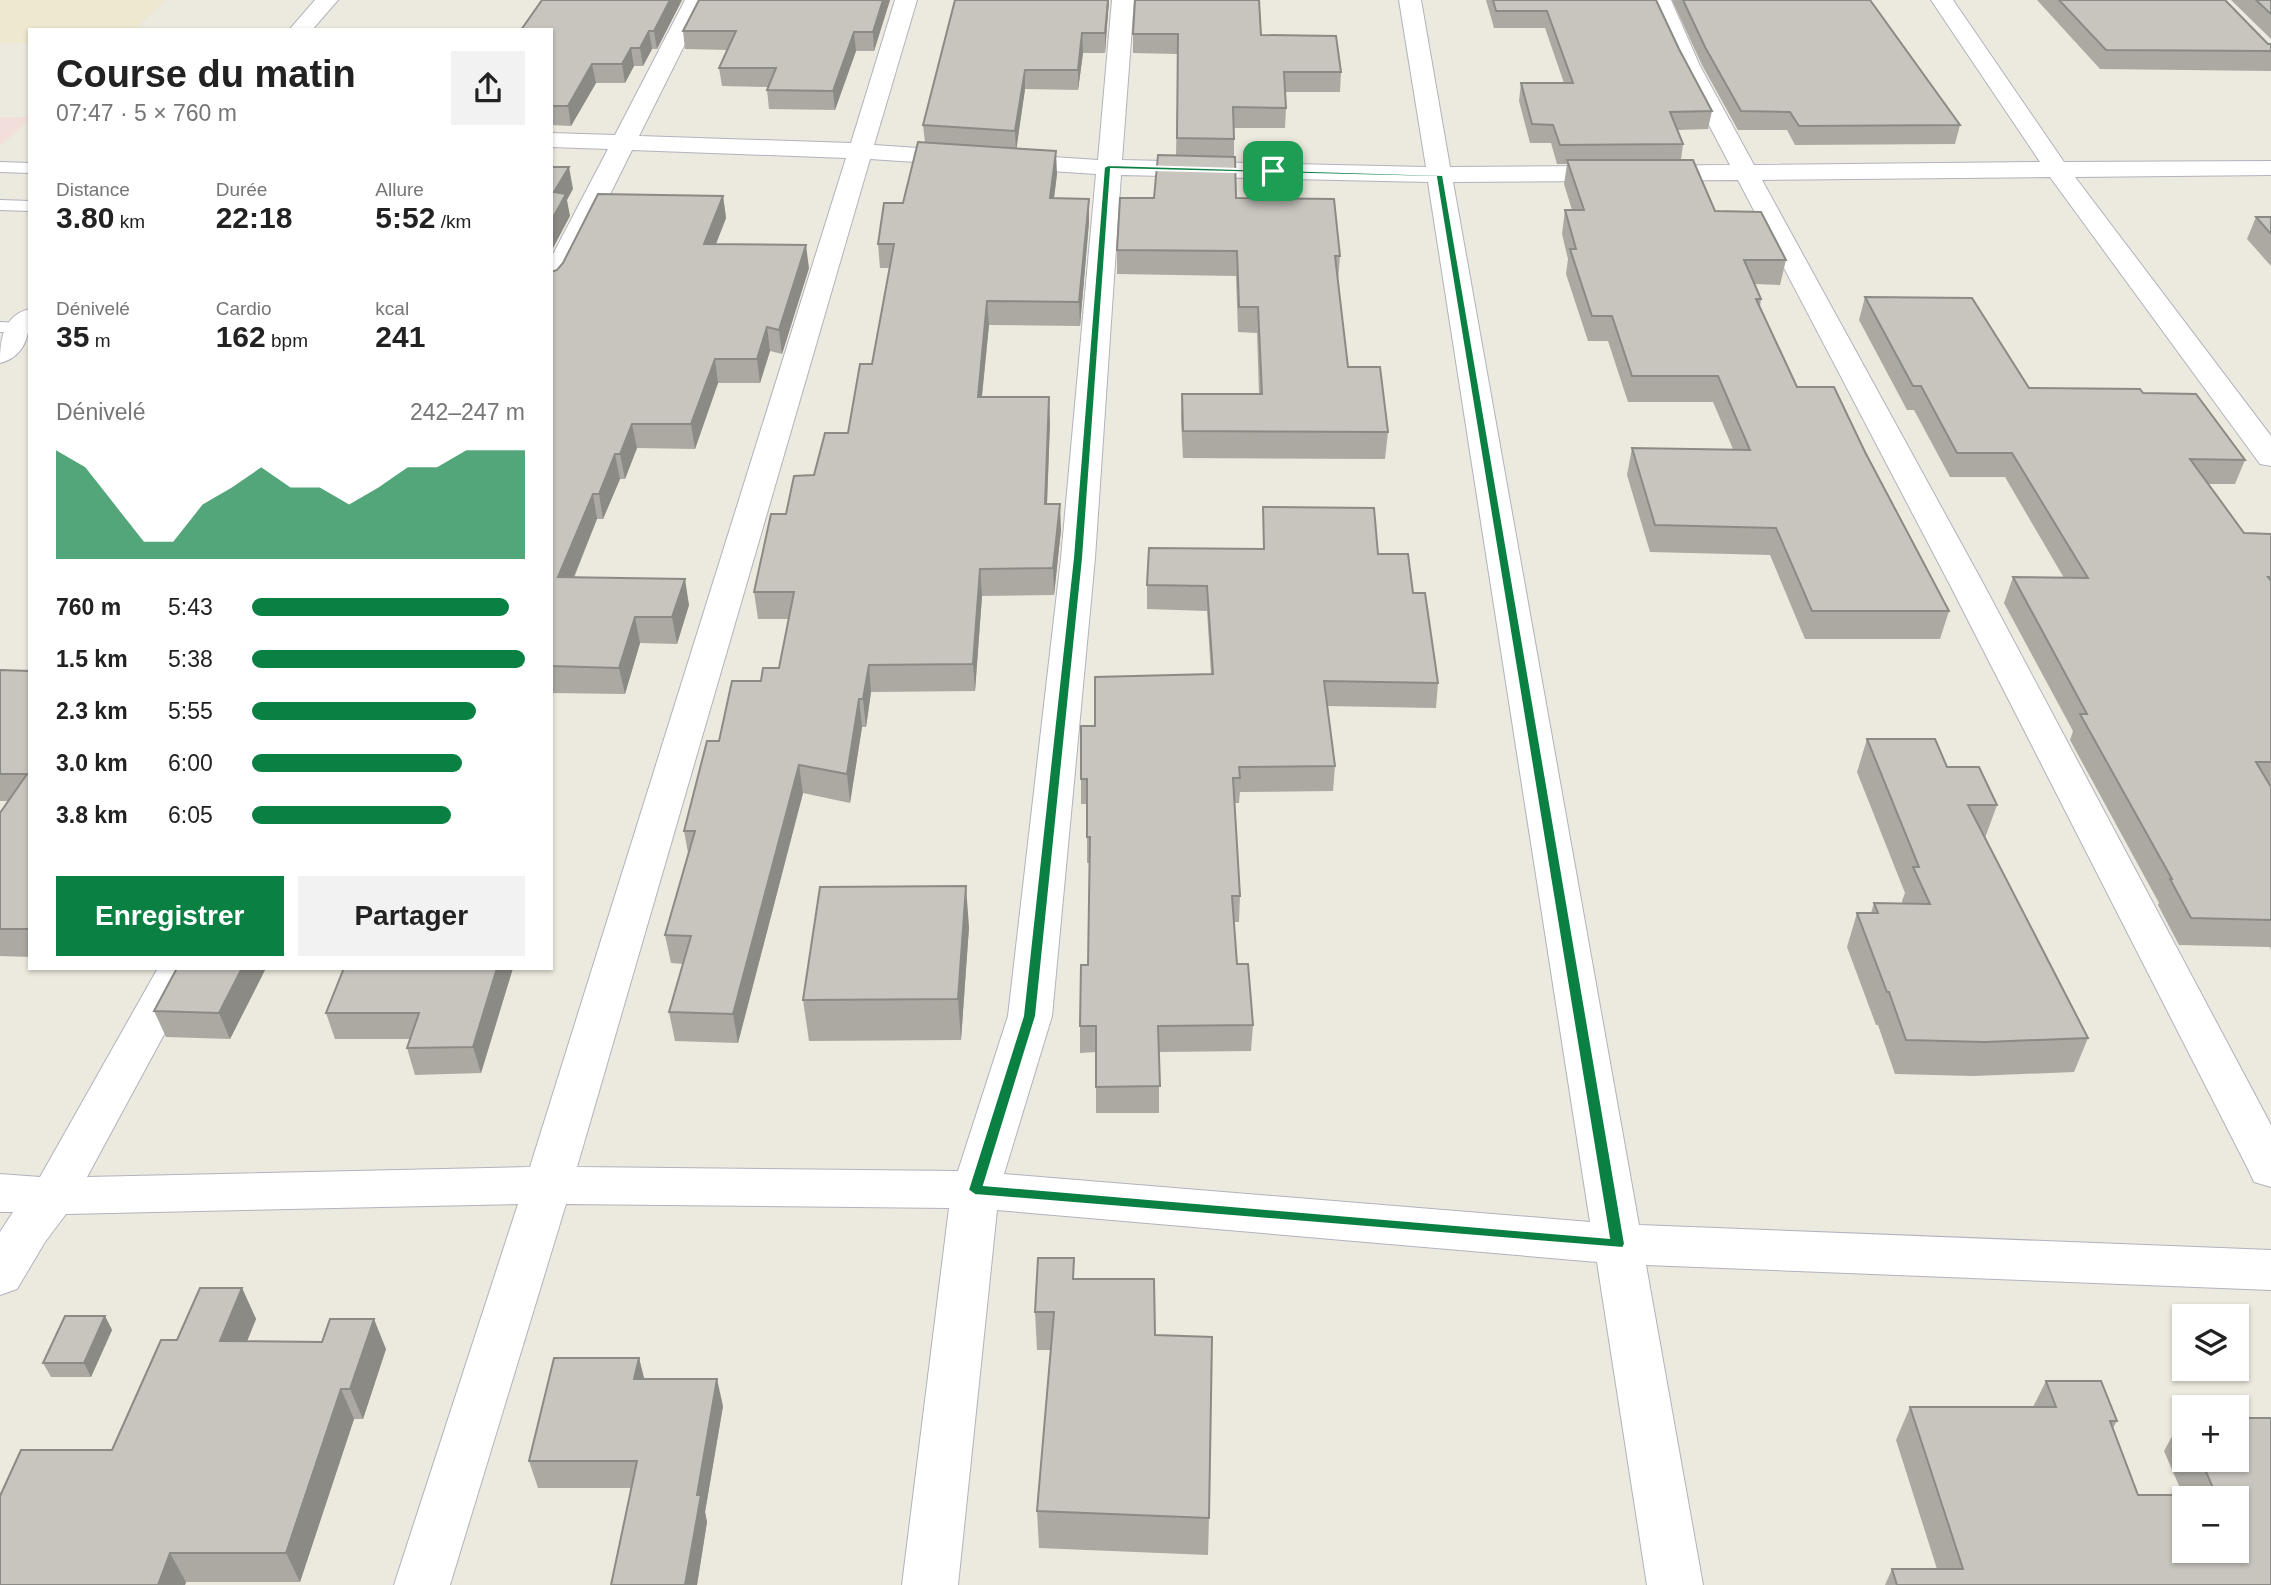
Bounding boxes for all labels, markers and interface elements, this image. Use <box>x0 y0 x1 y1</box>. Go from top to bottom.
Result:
button: share <box>451 51 525 125</box>
text: Course du matin <box>56 53 356 95</box>
text: 07:47 · 5 × 760 m <box>56 100 237 126</box>
pin <box>1243 141 1303 201</box>
icon: arrive <box>1254 152 1292 190</box>
text: Distance <box>56 179 130 200</box>
text: Durée <box>216 179 267 200</box>
text: Allure <box>375 179 424 200</box>
text: 3.80 <box>56 201 114 234</box>
text: 22:18 <box>216 201 292 234</box>
text: 5:52 <box>375 201 435 234</box>
text: km <box>114 211 145 232</box>
text: /km <box>435 211 471 232</box>
text: Dénivelé <box>56 298 130 319</box>
text: Cardio <box>216 298 272 319</box>
text: kcal <box>375 298 409 319</box>
text: 35 <box>56 320 89 353</box>
text: 162 <box>216 320 266 353</box>
text: 241 <box>375 320 425 353</box>
text: m <box>89 330 110 351</box>
text: bpm <box>266 330 308 351</box>
text: Dénivelé <box>56 399 146 425</box>
text: 242–247 m <box>410 399 525 425</box>
text: 760 m <box>56 594 121 620</box>
text: 5:43 <box>168 594 213 620</box>
text: 1.5 km <box>56 646 128 672</box>
text: 5:38 <box>168 646 213 672</box>
text: 2.3 km <box>56 698 128 724</box>
text: 5:55 <box>168 698 213 724</box>
text: 3.0 km <box>56 750 128 776</box>
text: 6:00 <box>168 750 213 776</box>
text: 3.8 km <box>56 802 128 828</box>
text: 6:05 <box>168 802 213 828</box>
button: Enregistrer <box>56 876 284 956</box>
button: Partager <box>298 876 525 956</box>
map controls <box>2172 1304 2249 1563</box>
button: layers <box>2172 1304 2249 1381</box>
button: + <box>2172 1395 2249 1472</box>
button: − <box>2172 1486 2249 1563</box>

